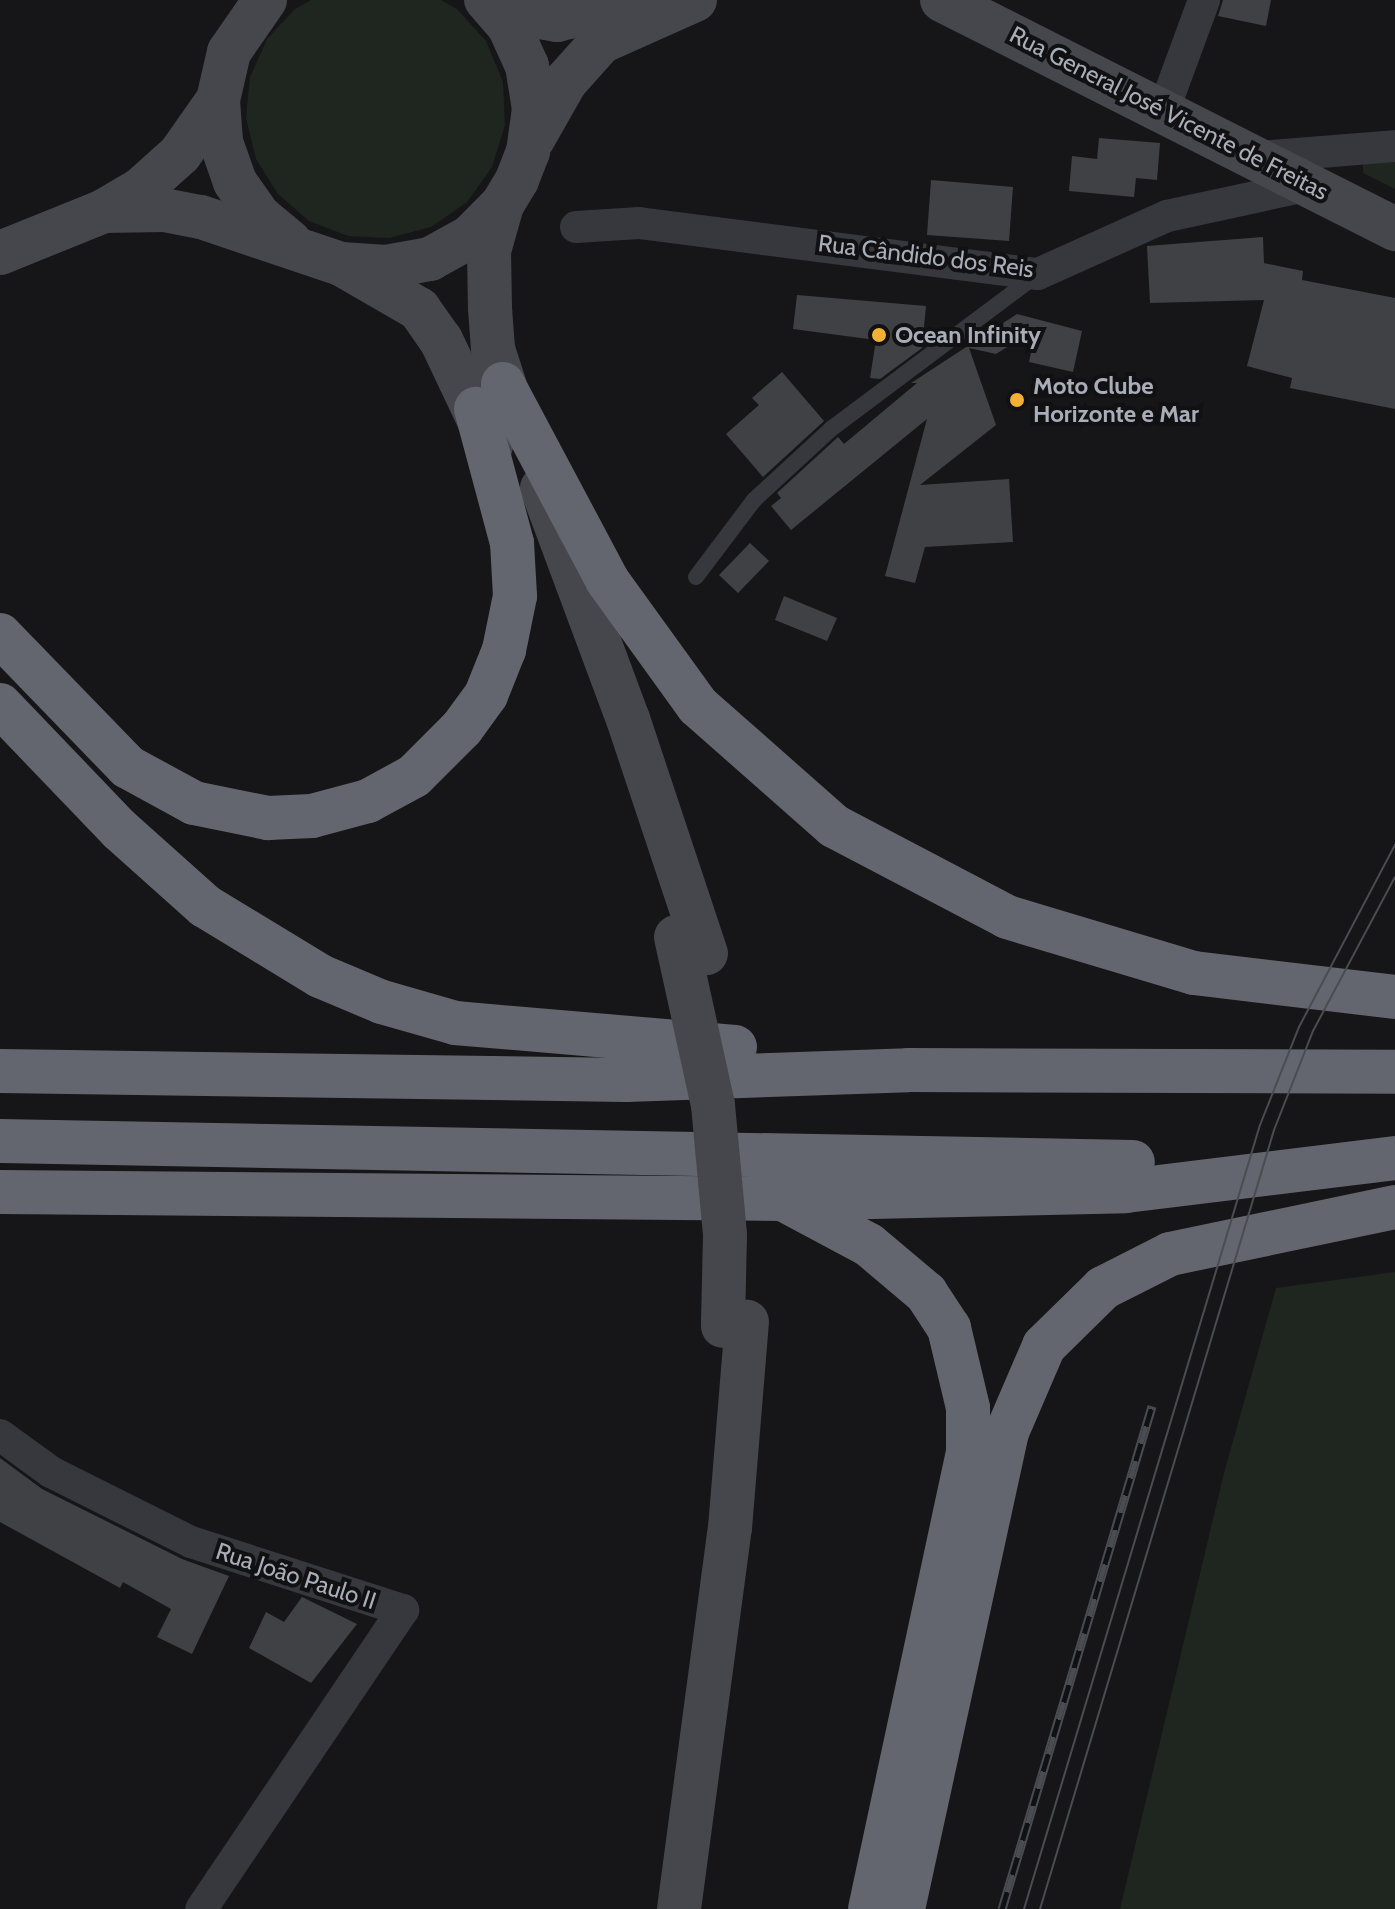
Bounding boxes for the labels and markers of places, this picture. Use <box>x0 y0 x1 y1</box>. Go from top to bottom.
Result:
place label: Ocean Infinity <box>895 321 1041 349</box>
marker: Ocean Infinity <box>870 326 888 344</box>
place label: Moto Clube Horizonte e Mar <box>1033 372 1199 428</box>
marker: Moto Clube Horizonte e Mar <box>1008 391 1026 409</box>

